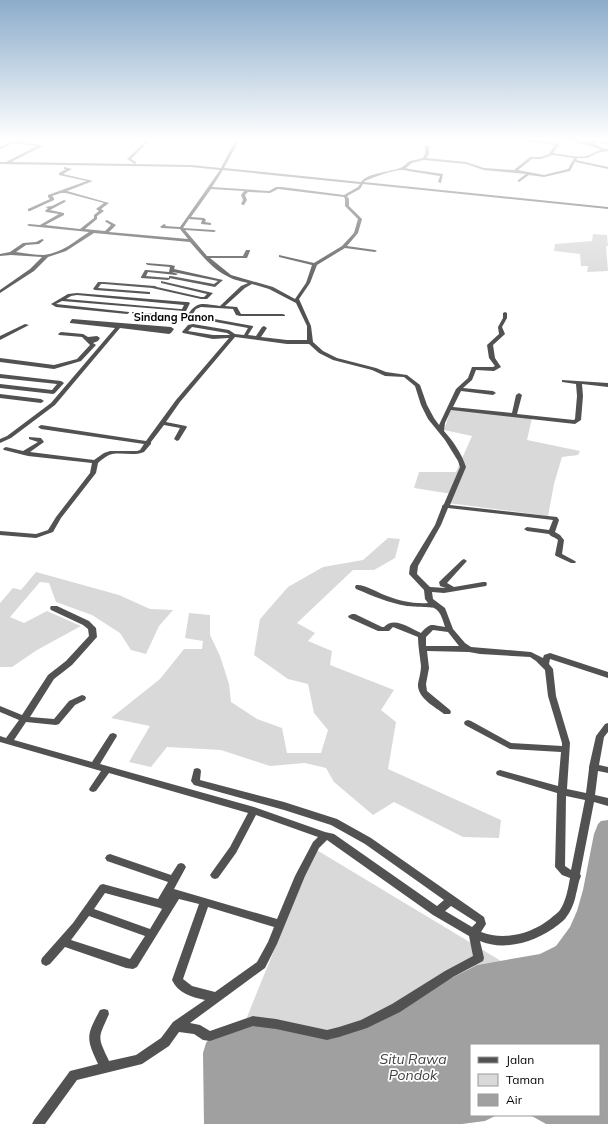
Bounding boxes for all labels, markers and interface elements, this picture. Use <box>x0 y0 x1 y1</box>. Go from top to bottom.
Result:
district label: Sindang Panon <box>134 310 214 324</box>
legend <box>470 1044 600 1116</box>
water label: Situ Rawa Pondok <box>379 1050 447 1084</box>
text: Jalan <box>506 1052 534 1067</box>
text: Taman <box>506 1072 544 1087</box>
text: Air <box>506 1092 523 1107</box>

